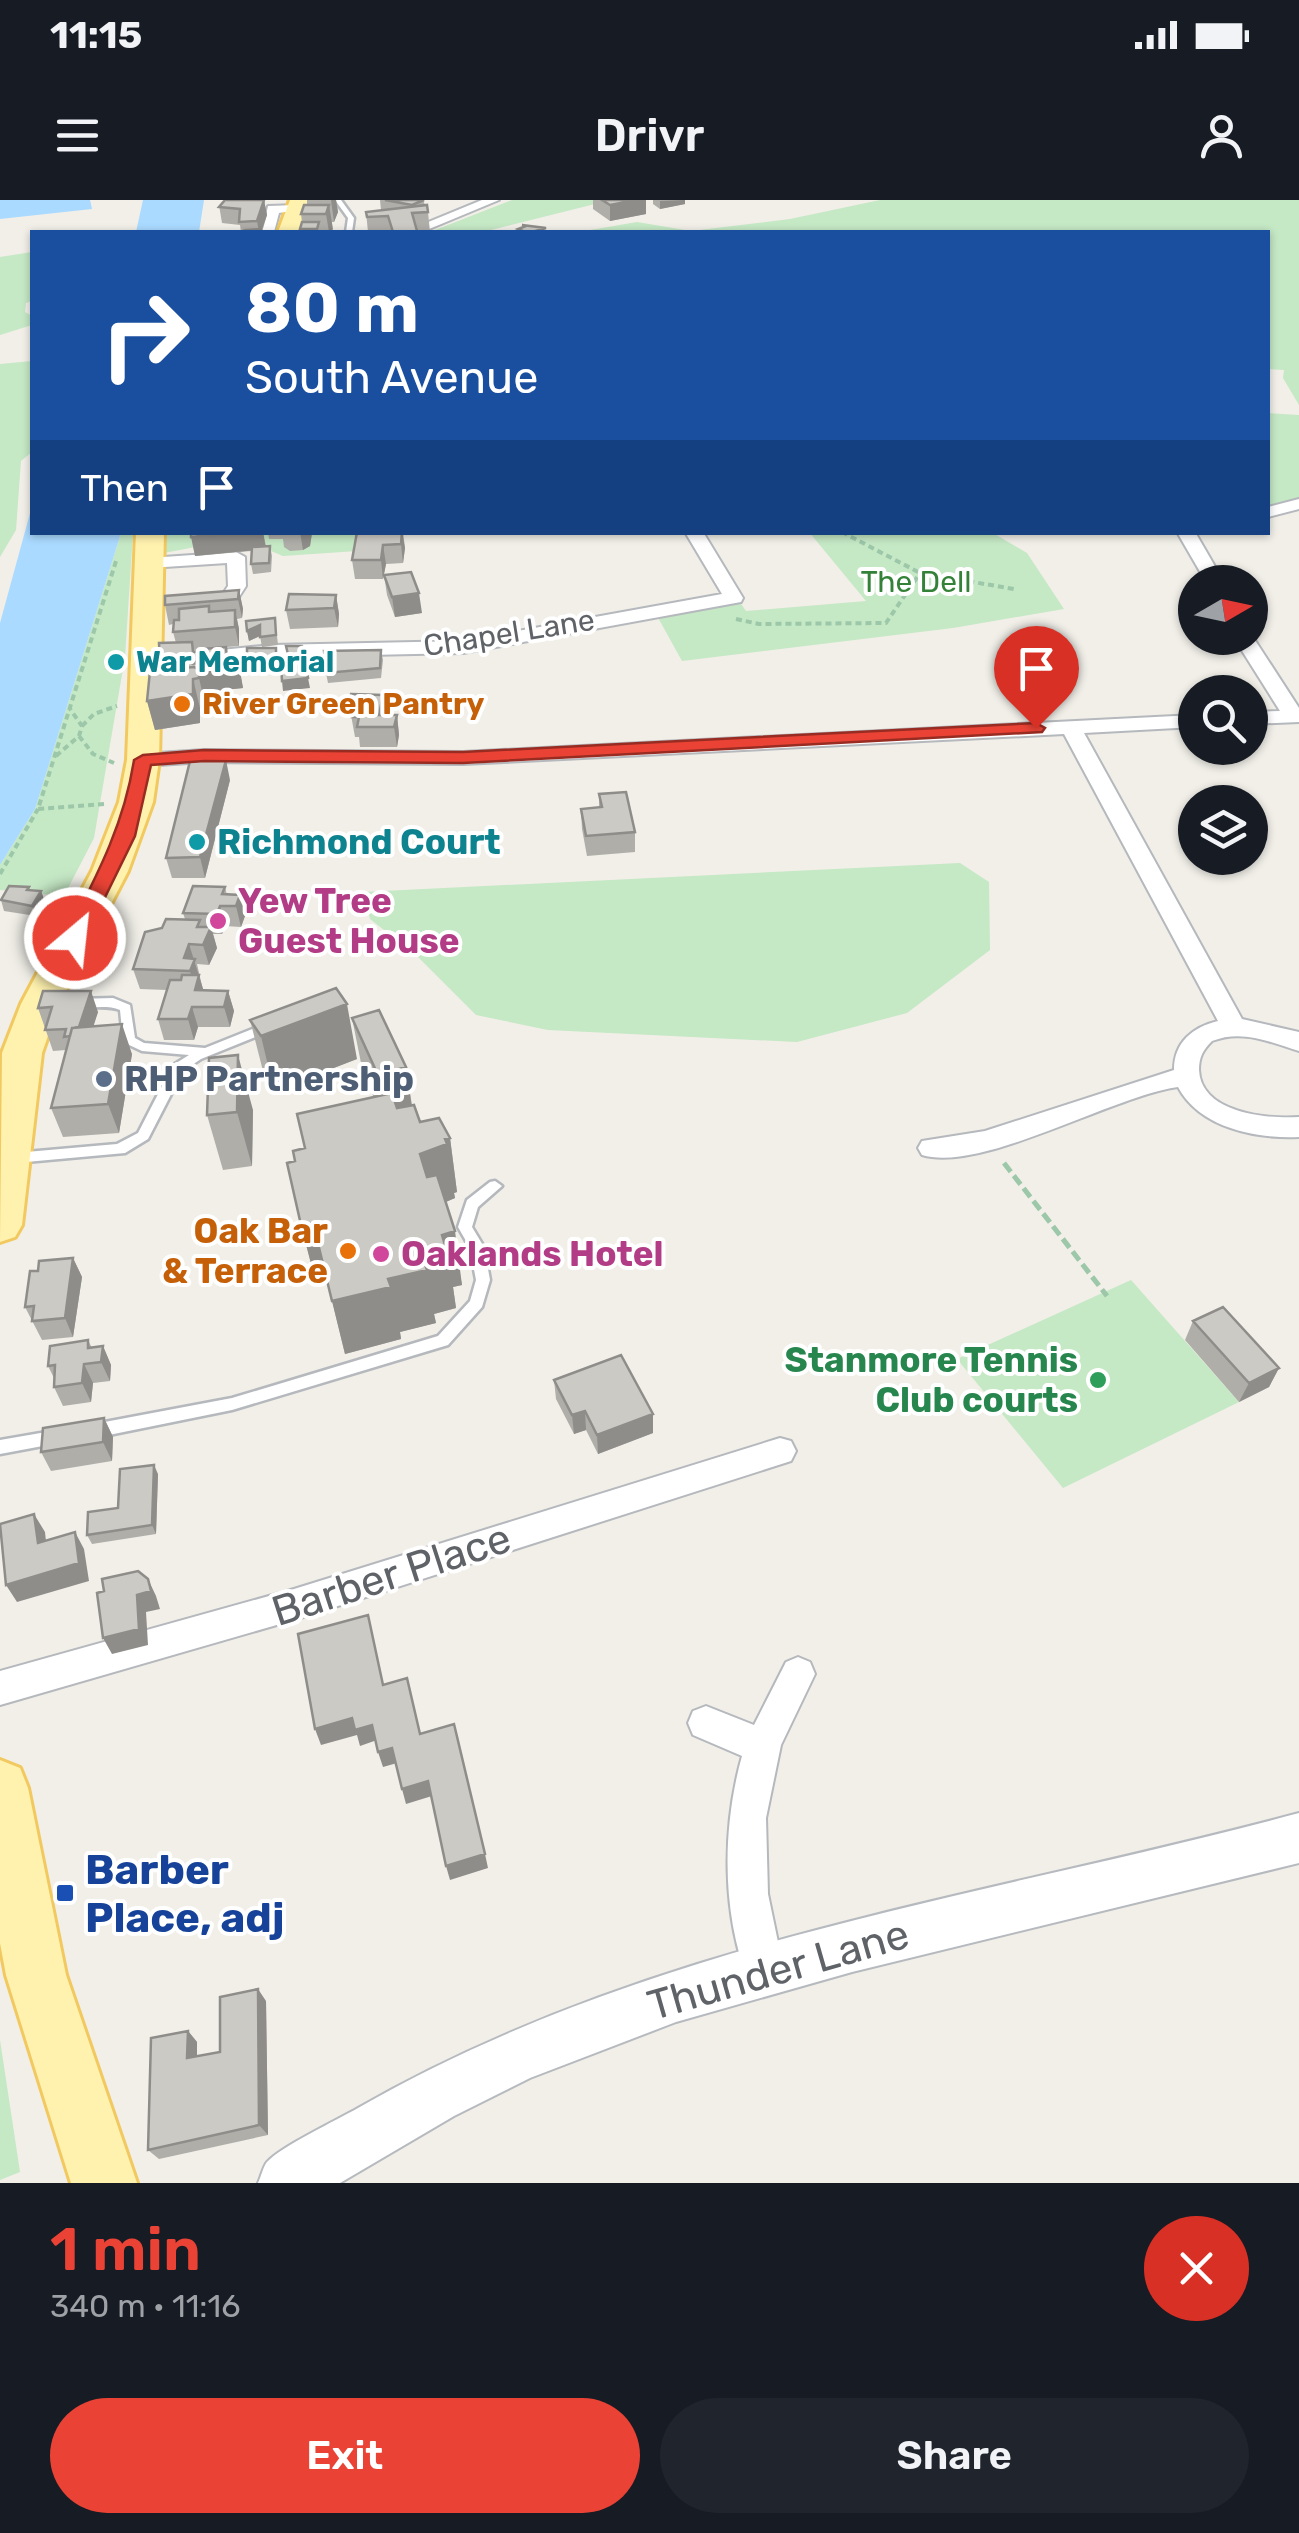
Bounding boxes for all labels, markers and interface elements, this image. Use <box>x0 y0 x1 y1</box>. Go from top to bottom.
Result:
text: 11:15 <box>50 12 142 58</box>
icon: menu <box>50 108 105 163</box>
icon: person <box>1194 108 1249 163</box>
text: Drivr <box>595 109 704 162</box>
text: 80 m <box>245 267 419 350</box>
icon: right <box>80 270 210 400</box>
text: South Avenue <box>245 351 538 404</box>
icon: arrive <box>189 460 244 515</box>
text: Then <box>80 465 169 511</box>
park label: The Dell <box>860 564 972 600</box>
north arrow <box>1178 565 1268 655</box>
map controls <box>1178 565 1268 875</box>
street label: Chapel Lane <box>421 602 597 664</box>
pin <box>994 626 1079 729</box>
icon: arrive <box>1009 641 1064 696</box>
place label: War Memorial <box>136 644 334 680</box>
marker: War Memorial <box>105 651 127 673</box>
button: search <box>1178 675 1268 765</box>
place label: River Green Pantry <box>202 686 485 722</box>
marker: River Green Pantry <box>171 693 193 715</box>
button: layers <box>1178 785 1268 875</box>
place label: Richmond Court <box>217 821 501 863</box>
marker: Richmond Court <box>186 831 208 853</box>
place label: Yew Tree Guest House <box>238 880 460 962</box>
position arrow <box>23 886 127 990</box>
marker: Yew Tree Guest House <box>207 910 229 932</box>
place label: RHP Partnership <box>124 1058 414 1100</box>
marker: RHP Partnership <box>93 1068 115 1090</box>
place label: Oak Bar & Terrace <box>162 1210 328 1292</box>
place label: Oaklands Hotel <box>401 1233 664 1275</box>
marker: Oak Bar & Terrace <box>337 1240 359 1262</box>
marker: Oaklands Hotel <box>370 1243 392 1265</box>
place label: Stanmore Tennis Club courts <box>785 1339 1078 1421</box>
marker: Stanmore Tennis Club courts <box>1087 1369 1109 1391</box>
street label: Barber Place <box>266 1513 517 1637</box>
place label: Barber Place, adj <box>85 1845 285 1943</box>
marker: Barber Place, adj <box>54 1882 76 1904</box>
street label: Thunder Lane <box>642 1909 915 2031</box>
text: 1 min <box>50 2214 201 2285</box>
button: close <box>1144 2216 1249 2321</box>
text: 340 m · 11:16 <box>50 2287 241 2325</box>
button: Exit <box>50 2398 640 2513</box>
button: Share <box>660 2398 1249 2513</box>

